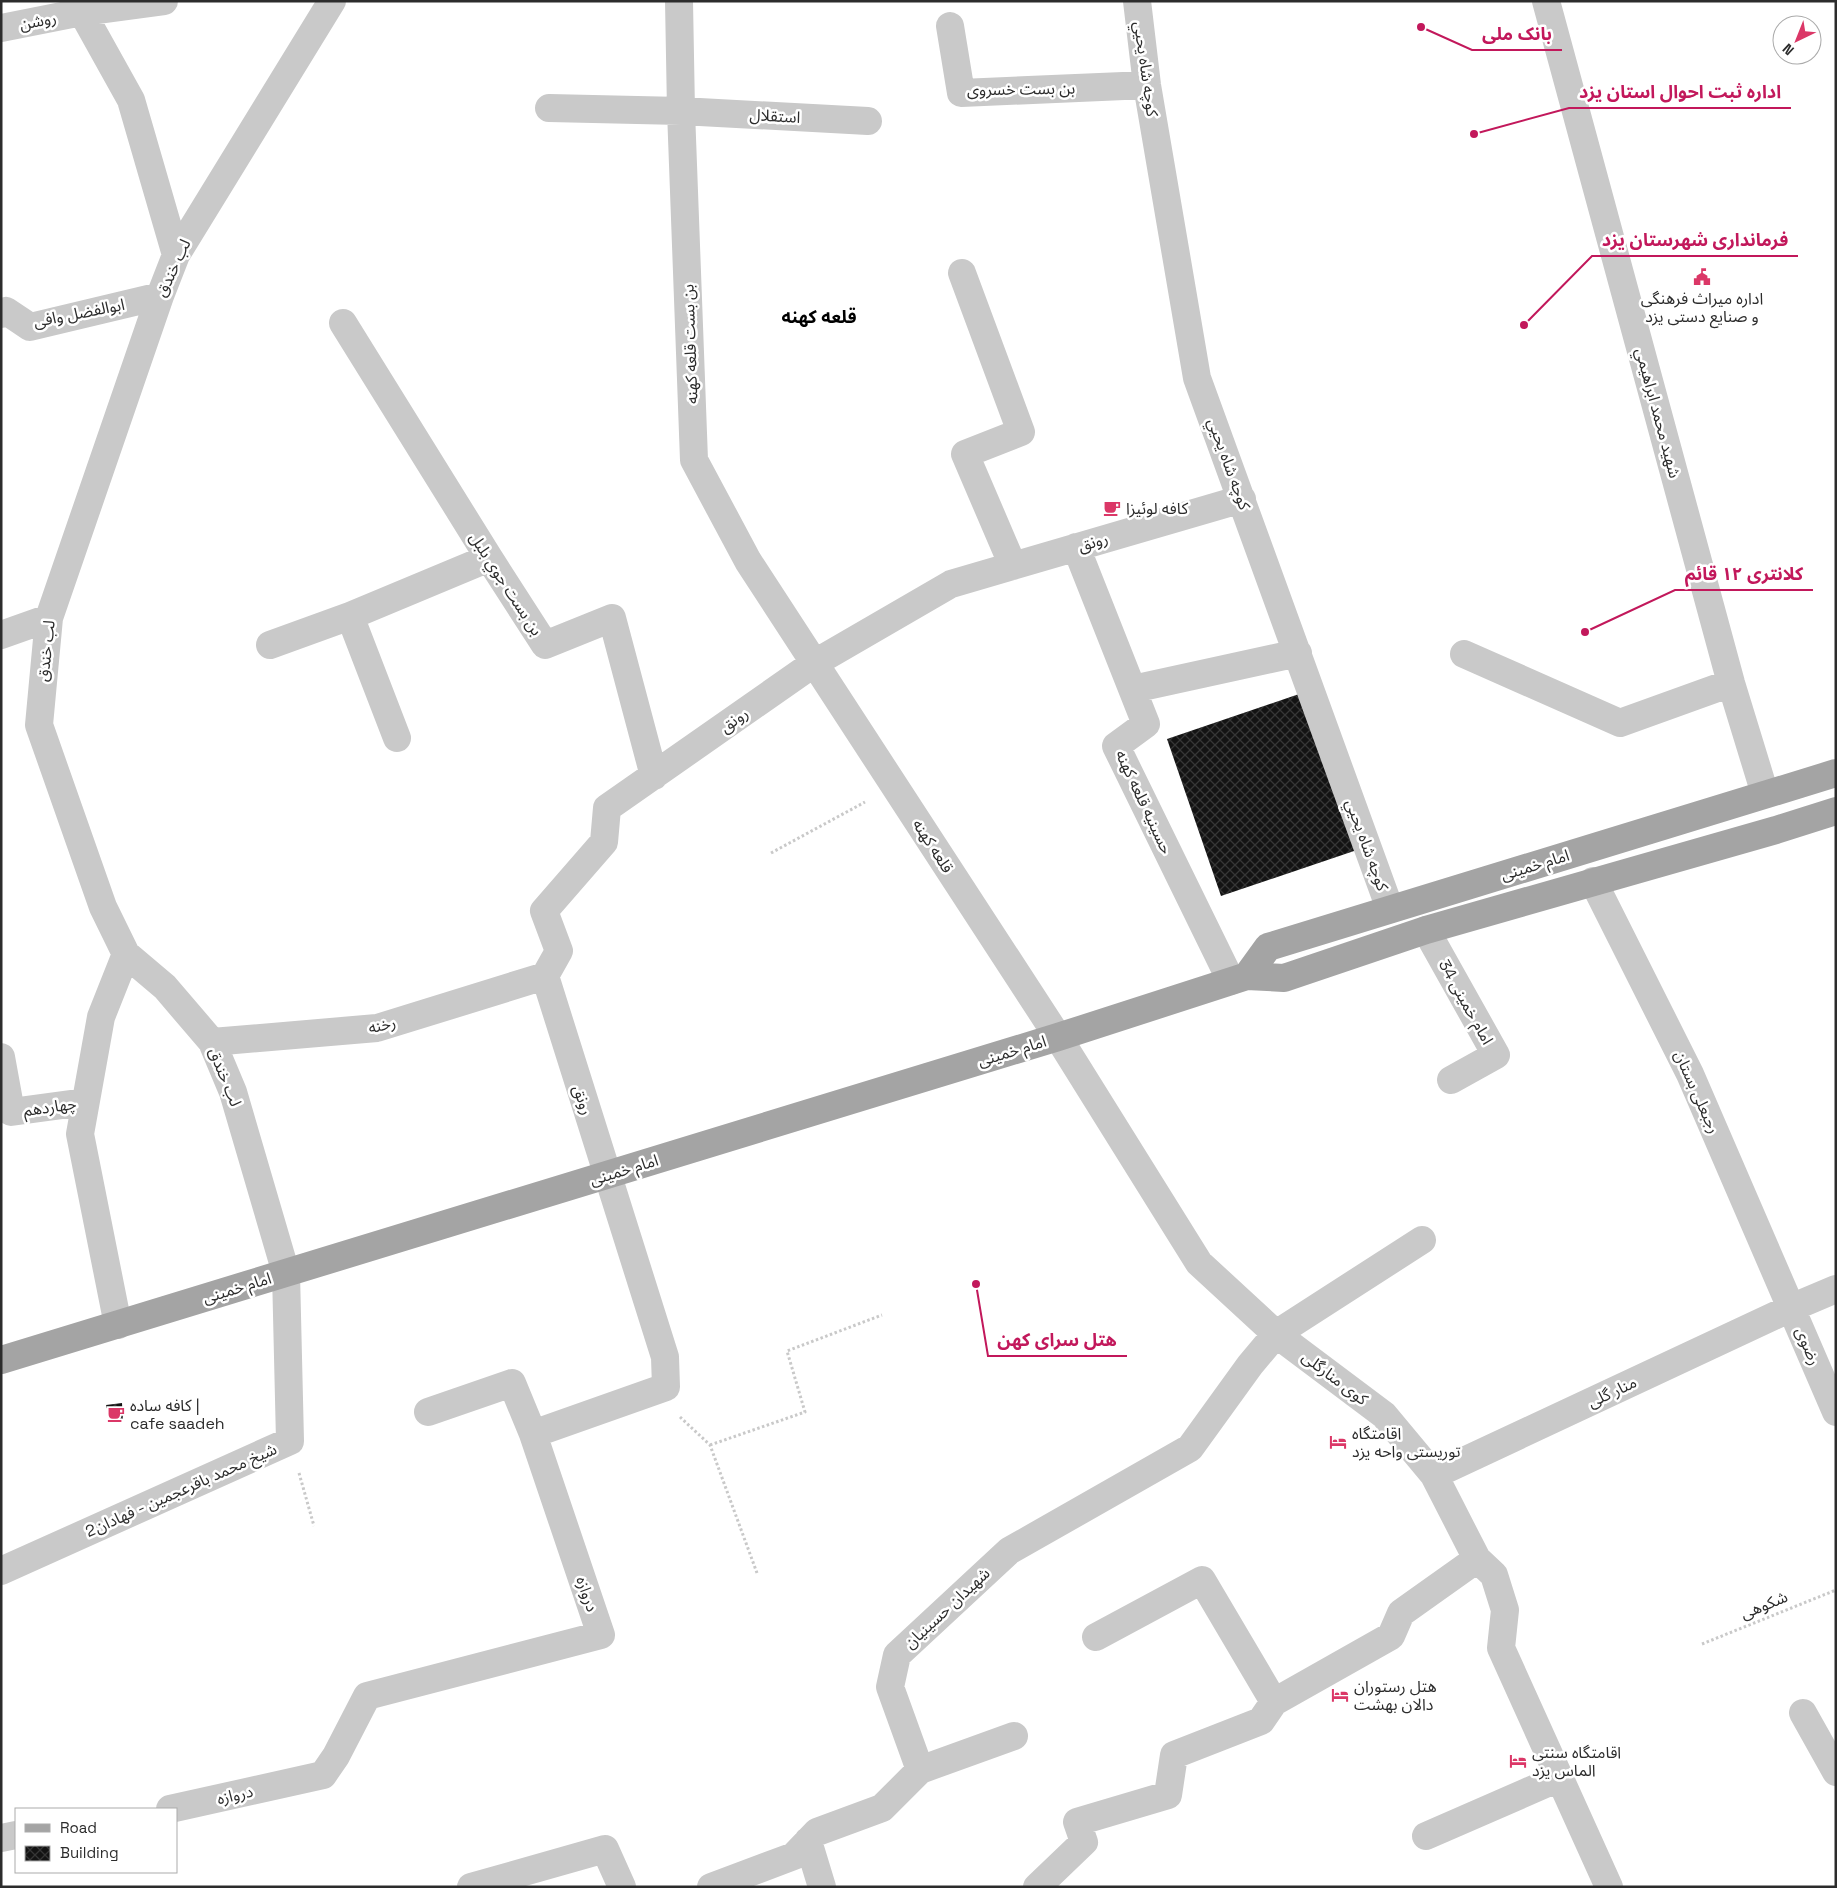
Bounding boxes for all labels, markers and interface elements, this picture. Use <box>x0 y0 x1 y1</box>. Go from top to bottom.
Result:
street label: روشن <box>18 7 58 35</box>
north arrow <box>1772 15 1822 65</box>
callout: بانک ملی <box>1472 17 1562 50</box>
street label: کوچه شاه يحيي <box>1127 20 1163 119</box>
text: بانک ملی <box>1482 22 1552 45</box>
text: N <box>1779 40 1798 59</box>
callout: اداره ثبت احوال استان یزد <box>1569 75 1791 108</box>
street label: بن بست خسروی <box>967 78 1075 100</box>
text: اداره ثبت احوال استان یزد <box>1579 80 1781 103</box>
street label: استقلال <box>749 104 801 128</box>
callout: فرمانداری شهرستان یزد <box>1592 223 1798 256</box>
text: فرمانداری شهرستان یزد <box>1602 228 1788 251</box>
street label: لب خندق <box>150 236 196 300</box>
public building icon: اداره میراث فرهنگی و صنایع دستی یزد <box>1692 267 1712 287</box>
street label: بن بست قلعه کهنه <box>677 284 703 404</box>
place label: اداره میراث فرهنگی و صنایع دستی یزد <box>1641 288 1763 329</box>
street label: ابوالفضل وافی <box>32 294 126 332</box>
district label: قلعه کهنه <box>781 305 857 328</box>
street label: شهيد محمد ابراهيمي <box>1629 346 1685 481</box>
street label: کوچه شاه يحيي <box>1201 415 1255 514</box>
cafe icon: کافه لوئیزا <box>1102 498 1122 518</box>
place label: کافه لوئیزا <box>1126 498 1188 519</box>
street label: بن بست جوي بلبل <box>463 528 547 641</box>
street label: رونق <box>1076 528 1110 556</box>
callout: کلانتری ۱۲ قائم <box>1675 557 1813 590</box>
text: کلانتری ۱۲ قائم <box>1685 562 1804 587</box>
street label: لب خندق <box>32 619 60 683</box>
street label: رونق <box>716 703 752 737</box>
street label: حسينيه قلعه کهنه <box>1111 747 1177 857</box>
street label: کوچه شاه يحيي <box>1339 796 1393 895</box>
street label: قلعه کهنه <box>908 815 958 877</box>
street label: امام خمینی <box>1498 845 1572 887</box>
street label: امام خمینی 34 <box>1432 956 1498 1049</box>
street label: رخنه <box>366 1012 398 1038</box>
street label: امام خمینی <box>975 1031 1049 1073</box>
street label: لب خندق <box>204 1045 246 1109</box>
street label: رجبعلی بستان <box>1669 1047 1725 1137</box>
street label: رونق <box>569 1082 597 1118</box>
street label: چهاردهم <box>22 1093 78 1123</box>
street label: امام خمینی <box>587 1150 661 1192</box>
street label: امام خمینی <box>200 1268 274 1310</box>
callout: هتل سرای کهن <box>988 1323 1127 1356</box>
street label: رضوی <box>1791 1324 1825 1368</box>
text: هتل سرای کهن <box>997 1328 1117 1351</box>
street label: کوی منارگلی <box>1298 1346 1373 1410</box>
street label: منار گلی <box>1584 1372 1640 1412</box>
place label: کافه ساده | cafe saadeh <box>130 1395 225 1434</box>
cafe icon: کافه ساده | cafe saadeh <box>106 1404 126 1424</box>
place label: اقامتگاه توریستی واحه یزد <box>1352 1423 1461 1462</box>
hotel icon: اقامتگاه توریستی واحه یزد <box>1328 1432 1348 1452</box>
street label: شیخ محمد باقرعجمین - فهادان2 <box>82 1438 281 1544</box>
street label: شهیدان حسینیان <box>900 1563 994 1653</box>
street label: دروازه <box>571 1573 603 1615</box>
street label: شکوهی <box>1737 1586 1791 1624</box>
place label: هتل رستوران دالان بهشت <box>1354 1676 1437 1715</box>
hotel icon: هتل رستوران دالان بهشت <box>1330 1685 1350 1705</box>
place label: اقامتگاه سنتی الماس یزد <box>1532 1742 1621 1781</box>
hotel icon: اقامتگاه سنتی الماس یزد <box>1508 1751 1528 1771</box>
street label: دروازه <box>215 1781 255 1809</box>
legend <box>15 1808 178 1873</box>
text: Road <box>60 1818 97 1837</box>
text: Building <box>60 1843 119 1862</box>

